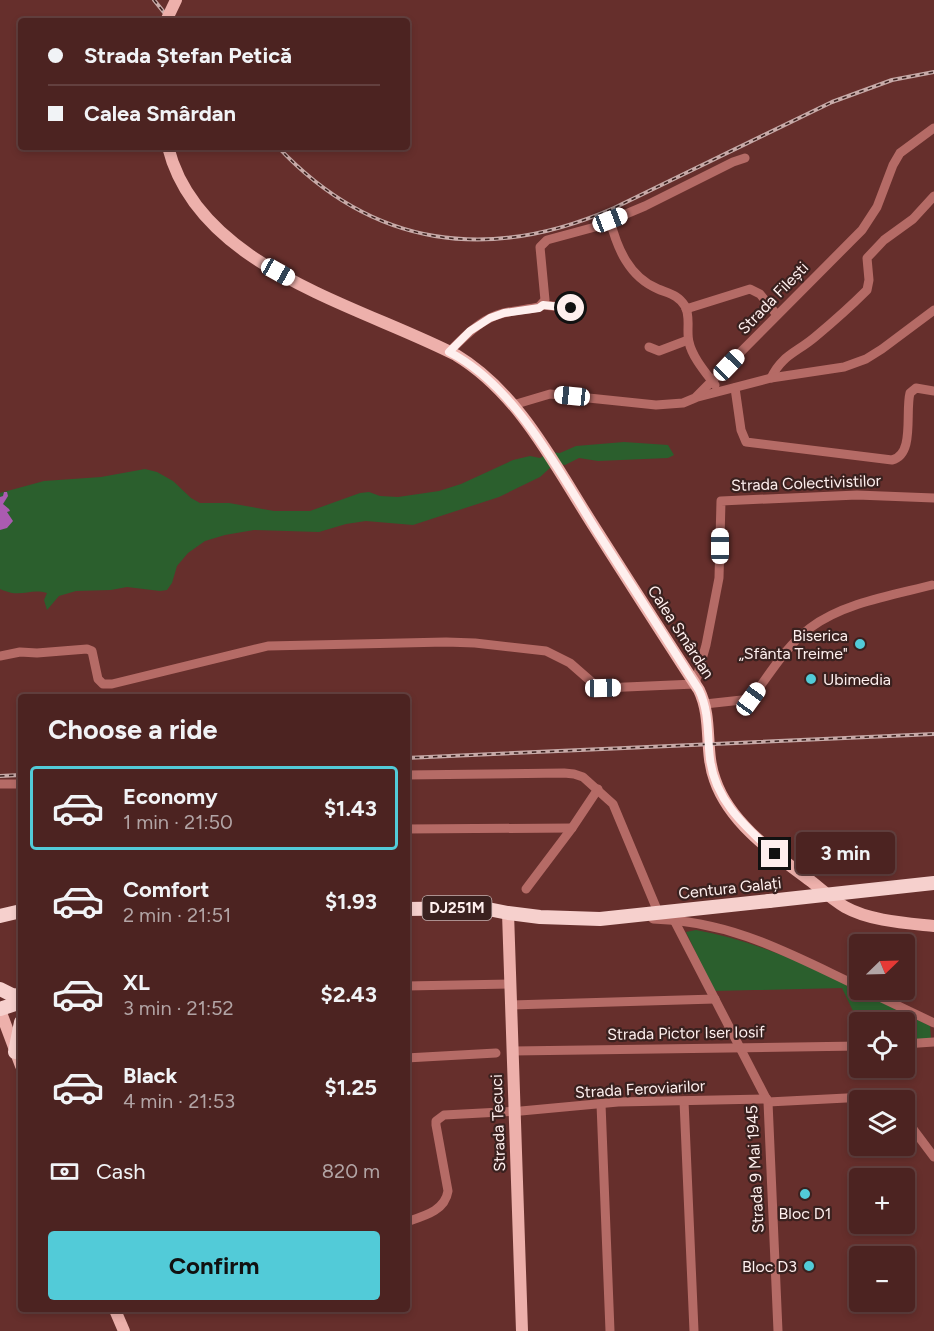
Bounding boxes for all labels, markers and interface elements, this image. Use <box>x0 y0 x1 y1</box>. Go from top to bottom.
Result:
text: Strada Ștefan Petică <box>84 42 292 69</box>
text: Calea Smârdan <box>84 100 236 127</box>
car <box>590 205 630 235</box>
car <box>258 255 298 289</box>
street label: Strada Filești <box>734 258 812 338</box>
route start <box>557 294 584 321</box>
car <box>710 346 748 384</box>
car <box>553 385 591 407</box>
street label: Strada Colectivistilor <box>731 471 882 495</box>
car <box>711 528 729 564</box>
street label: Calea Smârdan <box>644 582 718 682</box>
place label: Biserica „Sfânta Treime" <box>739 626 848 663</box>
marker: Biserica „Sfânta Treime" <box>853 637 867 651</box>
place label: Ubimedia <box>823 670 891 689</box>
marker: Ubimedia <box>804 672 818 686</box>
car <box>585 679 621 697</box>
car <box>733 679 769 719</box>
text: Choose a ride <box>48 713 217 746</box>
icon: car <box>51 781 105 835</box>
text: Economy <box>123 783 218 810</box>
text: $1.43 <box>324 795 377 822</box>
text: 1 min · 21:50 <box>123 810 233 834</box>
callout: 3 min <box>796 833 895 875</box>
route end <box>761 840 788 867</box>
text: 3 min <box>821 841 870 865</box>
street label: Centura Galați <box>678 873 782 903</box>
icon: car <box>51 874 105 928</box>
text: Comfort <box>123 876 209 903</box>
text: $1.93 <box>325 888 377 915</box>
road number: DJ251M <box>422 896 492 920</box>
text: 2 min · 21:51 <box>123 903 231 927</box>
north arrow <box>849 934 915 1000</box>
map controls <box>849 934 915 1312</box>
icon: car <box>51 967 105 1021</box>
text: XL <box>123 969 150 996</box>
text: $2.43 <box>320 981 377 1008</box>
text: 3 min · 21:52 <box>123 996 234 1020</box>
button: locate <box>849 1012 915 1078</box>
street label: Strada Pictor Iser Iosif <box>607 1022 765 1044</box>
icon: car <box>51 1060 105 1114</box>
text: Black <box>123 1062 177 1089</box>
text: $1.25 <box>325 1074 377 1101</box>
street label: Strada Tecuci <box>487 1074 509 1172</box>
street label: Strada Feroviarilor <box>574 1076 706 1102</box>
text: 4 min · 21:53 <box>123 1089 235 1113</box>
button: layers <box>849 1090 915 1156</box>
street label: Strada 9 Mai 1945 <box>742 1105 768 1233</box>
icon: cash <box>48 1155 81 1188</box>
text: Cash <box>96 1158 146 1185</box>
text: 820 m <box>322 1159 380 1183</box>
button: + <box>849 1168 915 1234</box>
marker: Bloc D1 <box>798 1187 812 1201</box>
place label: Bloc D1 <box>779 1204 831 1223</box>
button: Confirm <box>48 1231 380 1300</box>
button: − <box>849 1246 915 1312</box>
place label: Bloc D3 <box>742 1257 797 1276</box>
marker: Bloc D3 <box>802 1259 816 1273</box>

